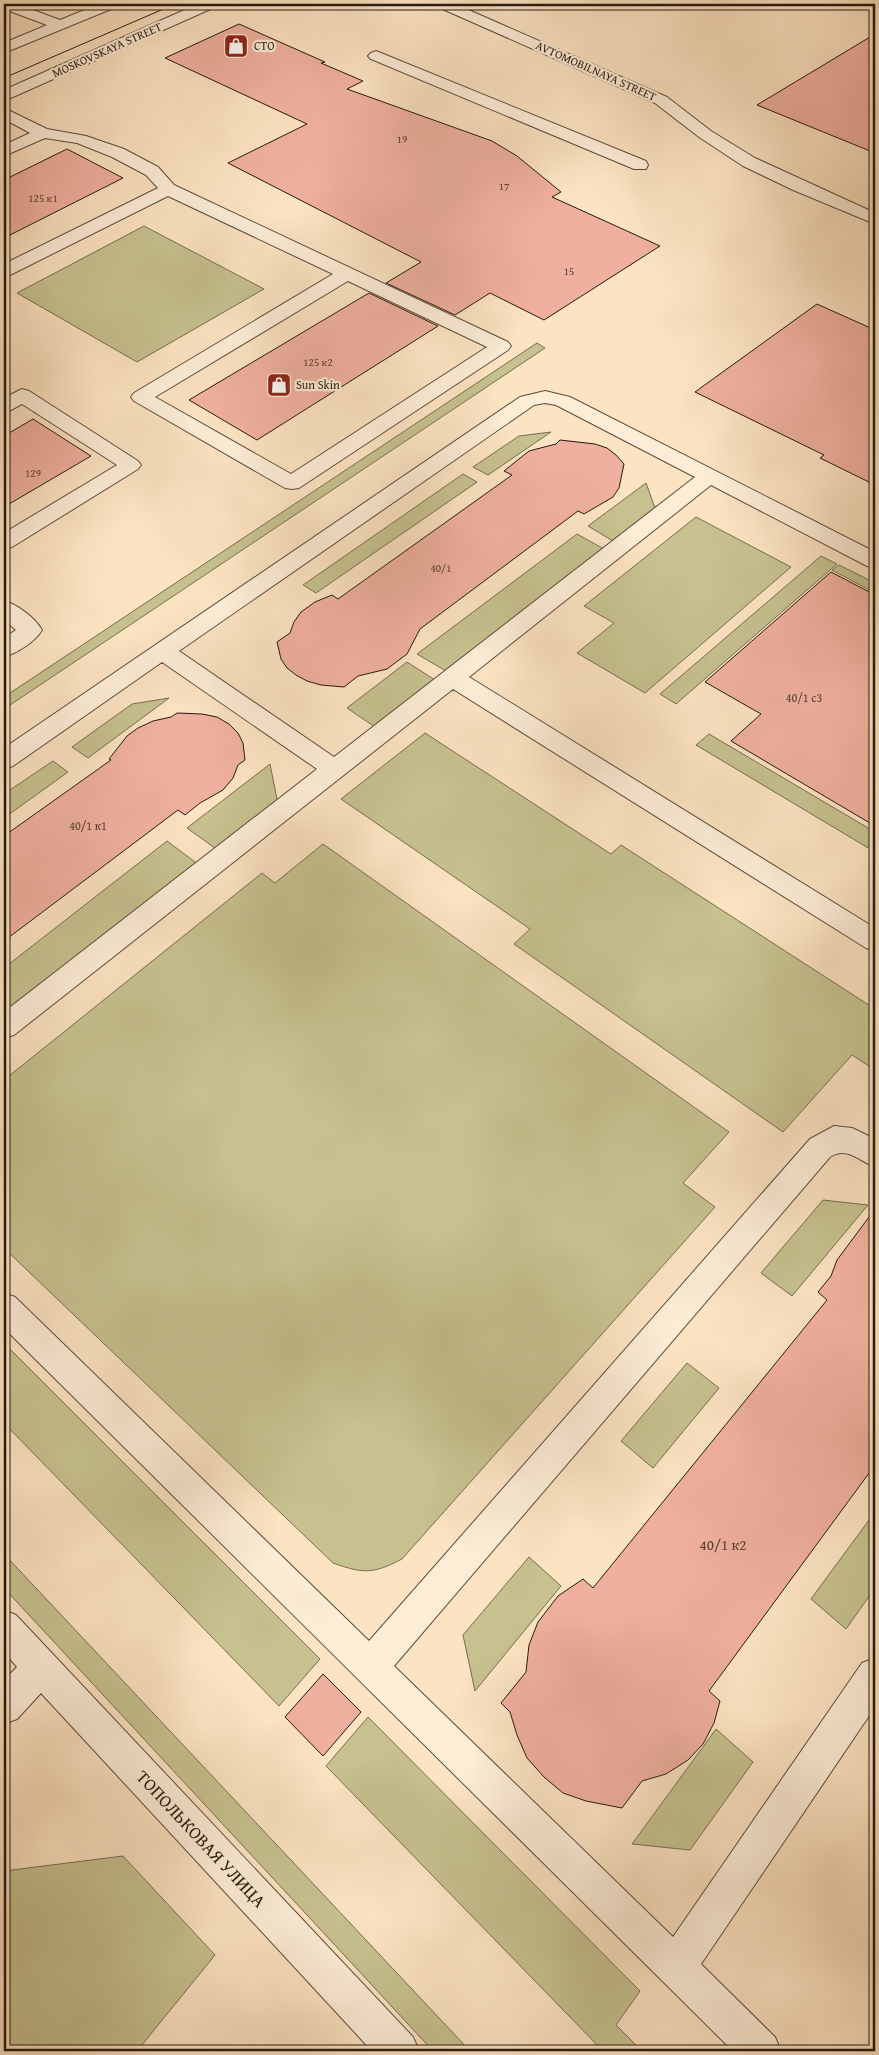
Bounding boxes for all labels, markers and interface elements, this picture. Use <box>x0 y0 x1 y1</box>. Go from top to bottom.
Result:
street label: MOSKOVSKAYA STREET <box>49 18 165 81</box>
shop icon: СТО <box>223 33 249 59</box>
street label: AVTOMOBILNAYA STREET <box>533 36 659 105</box>
place label: СТО <box>254 37 275 54</box>
house number: 19 <box>397 131 407 147</box>
house number: 17 <box>499 178 509 194</box>
house number: 125 к1 <box>28 190 58 206</box>
house number: 15 <box>564 263 574 279</box>
house number: 125 к2 <box>303 354 333 370</box>
shop icon: Sun Skin <box>266 372 292 398</box>
place label: Sun Skin <box>296 376 340 393</box>
house number: 129 <box>25 465 41 481</box>
house number: 40/1 <box>430 560 452 576</box>
house number: 40/1 с3 <box>786 689 823 706</box>
house number: 40/1 к1 <box>69 817 107 834</box>
house number: 40/1 к2 <box>699 1534 747 1555</box>
street label: ТОПОЛЬКОВАЯ УЛИЦА <box>130 1764 273 1914</box>

